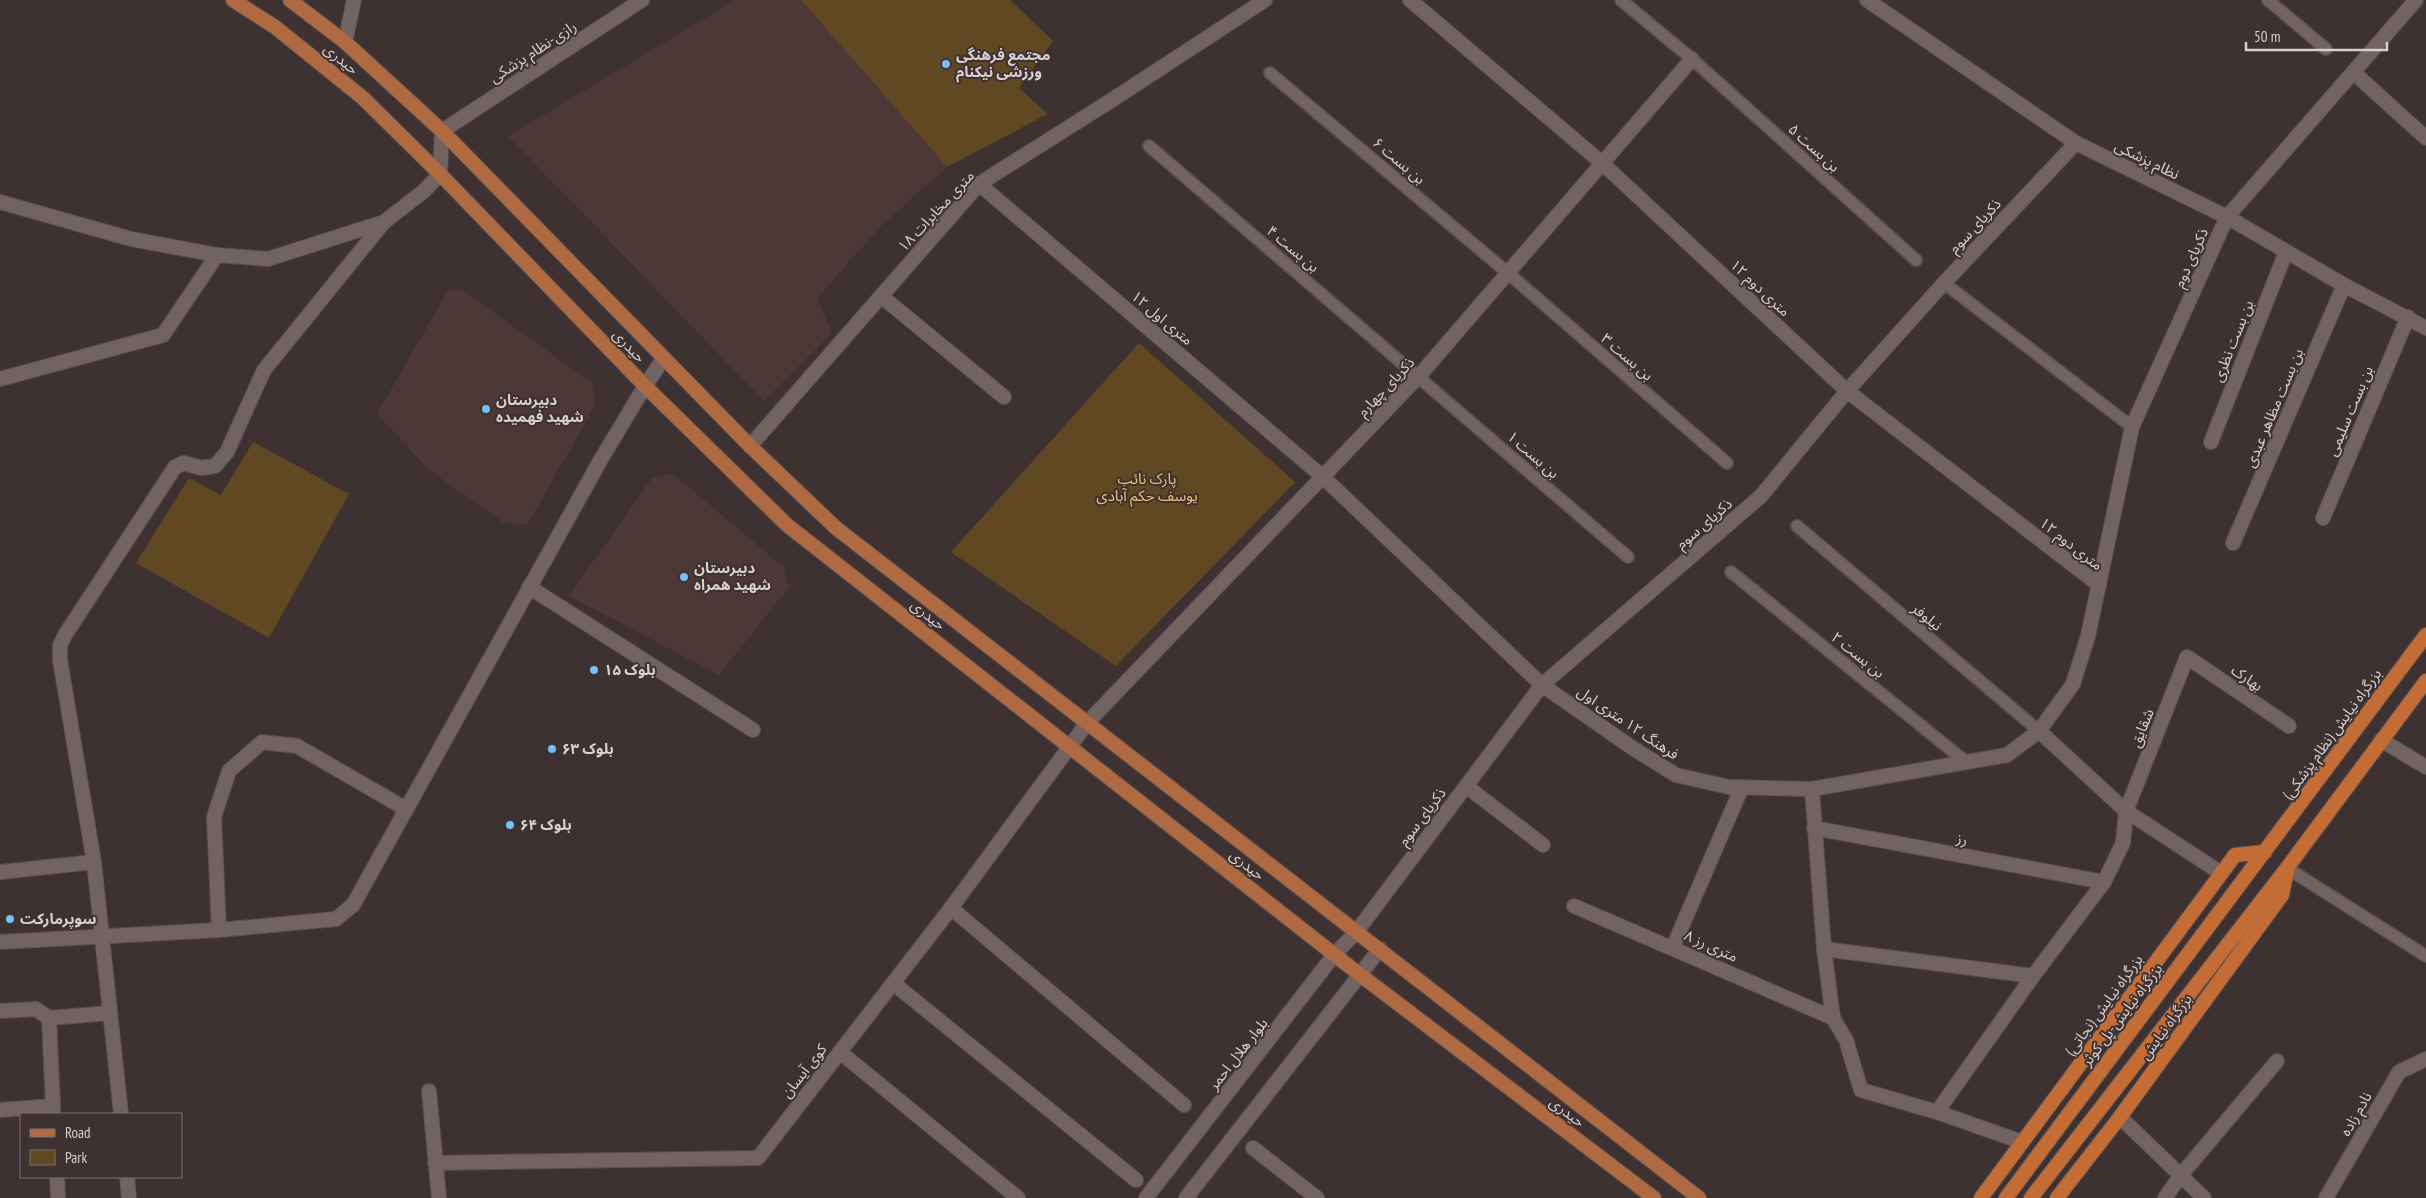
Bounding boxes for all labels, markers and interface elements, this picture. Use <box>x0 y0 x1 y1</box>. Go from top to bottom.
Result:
street label: رازی-نظام پزشکی <box>486 16 581 88</box>
scale bar <box>2246 20 2387 52</box>
text: 50 m <box>2254 27 2280 46</box>
street label: حیدری <box>320 39 363 78</box>
place label: مجتمع فرهنگی ورزشی نیکنام <box>956 45 1050 83</box>
marker: مجتمع فرهنگی ورزشی نیکنام <box>940 58 952 70</box>
street label: بن بست ۵ <box>1785 119 1844 176</box>
street label: بن بست ۶ <box>1369 133 1430 188</box>
street label: نظام پزشکی <box>2111 136 2183 185</box>
street label: ۱۸ متری مخابرات <box>893 166 978 255</box>
street label: ذکریای سوم <box>1944 194 2006 258</box>
street label: بن بست ۴ <box>1263 221 1324 276</box>
street label: ذکریای دوم <box>2169 225 2214 291</box>
street label: ۱۲ متری دوم <box>1725 255 1794 322</box>
street label: ۱۲ متری اول <box>1127 286 1197 349</box>
street label: بن بست نظری <box>2208 297 2258 385</box>
street label: حیدری <box>609 325 650 367</box>
street label: بن بست ۳ <box>1597 329 1657 384</box>
street label: بن بست مظاهر عبدی <box>2240 346 2307 470</box>
street label: ذکریای چهارم <box>1353 353 1420 422</box>
street label: بن بست سلیمی <box>2322 363 2377 459</box>
place label: دبیرستان شهید فهمیده <box>496 390 584 426</box>
marker: دبیرستان شهید فهمیده <box>480 403 492 415</box>
street label: بن بست ۱ <box>1503 427 1563 482</box>
park label: پارک نائب یوسف حکم آبادی <box>1096 469 1198 507</box>
street label: ذکریای سوم <box>1672 494 1737 555</box>
street label: ۱۲ متری دوم <box>2034 513 2107 576</box>
place label: دبیرستان شهید همراه <box>694 558 771 594</box>
marker: دبیرستان شهید همراه <box>678 571 690 583</box>
street label: حیدری <box>907 595 950 634</box>
street label: نیلوفر <box>1907 598 1946 635</box>
street label: بن بست ۲ <box>1828 627 1889 682</box>
place label: بلوک ۱۵ <box>604 660 656 679</box>
street label: بهارک <box>2228 660 2267 695</box>
marker: بلوک ۱۵ <box>588 664 600 676</box>
street label: بزرگراه نیایش (نظام پزشکی) <box>2278 665 2387 804</box>
street label: فرهنگ ۱۲ متری اول <box>1574 682 1683 764</box>
street label: شقایق <box>2125 705 2159 750</box>
place label: بلوک ۶۳ <box>562 739 614 758</box>
marker: بلوک ۶۳ <box>546 743 558 755</box>
street label: ذکریای سوم <box>1393 784 1451 851</box>
place label: بلوک ۶۴ <box>520 815 572 834</box>
marker: بلوک ۶۴ <box>504 819 516 831</box>
street label: رز <box>1954 828 1969 849</box>
street label: حیدری <box>1226 845 1269 884</box>
place label: سوپرمارکت <box>20 909 97 929</box>
marker: سوپرمارکت <box>4 913 16 925</box>
street label: ۸ متری رز <box>1681 925 1741 966</box>
street label: بزرگراه نیایش (نجاتی) <box>2060 950 2147 1059</box>
street label: بزرگراه نیایش-پل کوثر <box>2078 960 2166 1070</box>
street label: بزرگراه نیایش <box>2136 991 2196 1063</box>
street label: بلوار هلال احمر <box>1203 1014 1272 1094</box>
street label: کوی آیسان <box>777 1039 831 1101</box>
street label: نادم زاده <box>2335 1088 2378 1140</box>
street label: حیدری <box>1546 1092 1589 1131</box>
legend <box>20 1113 182 1178</box>
text: Road <box>65 1123 91 1142</box>
text: Park <box>65 1148 87 1167</box>

